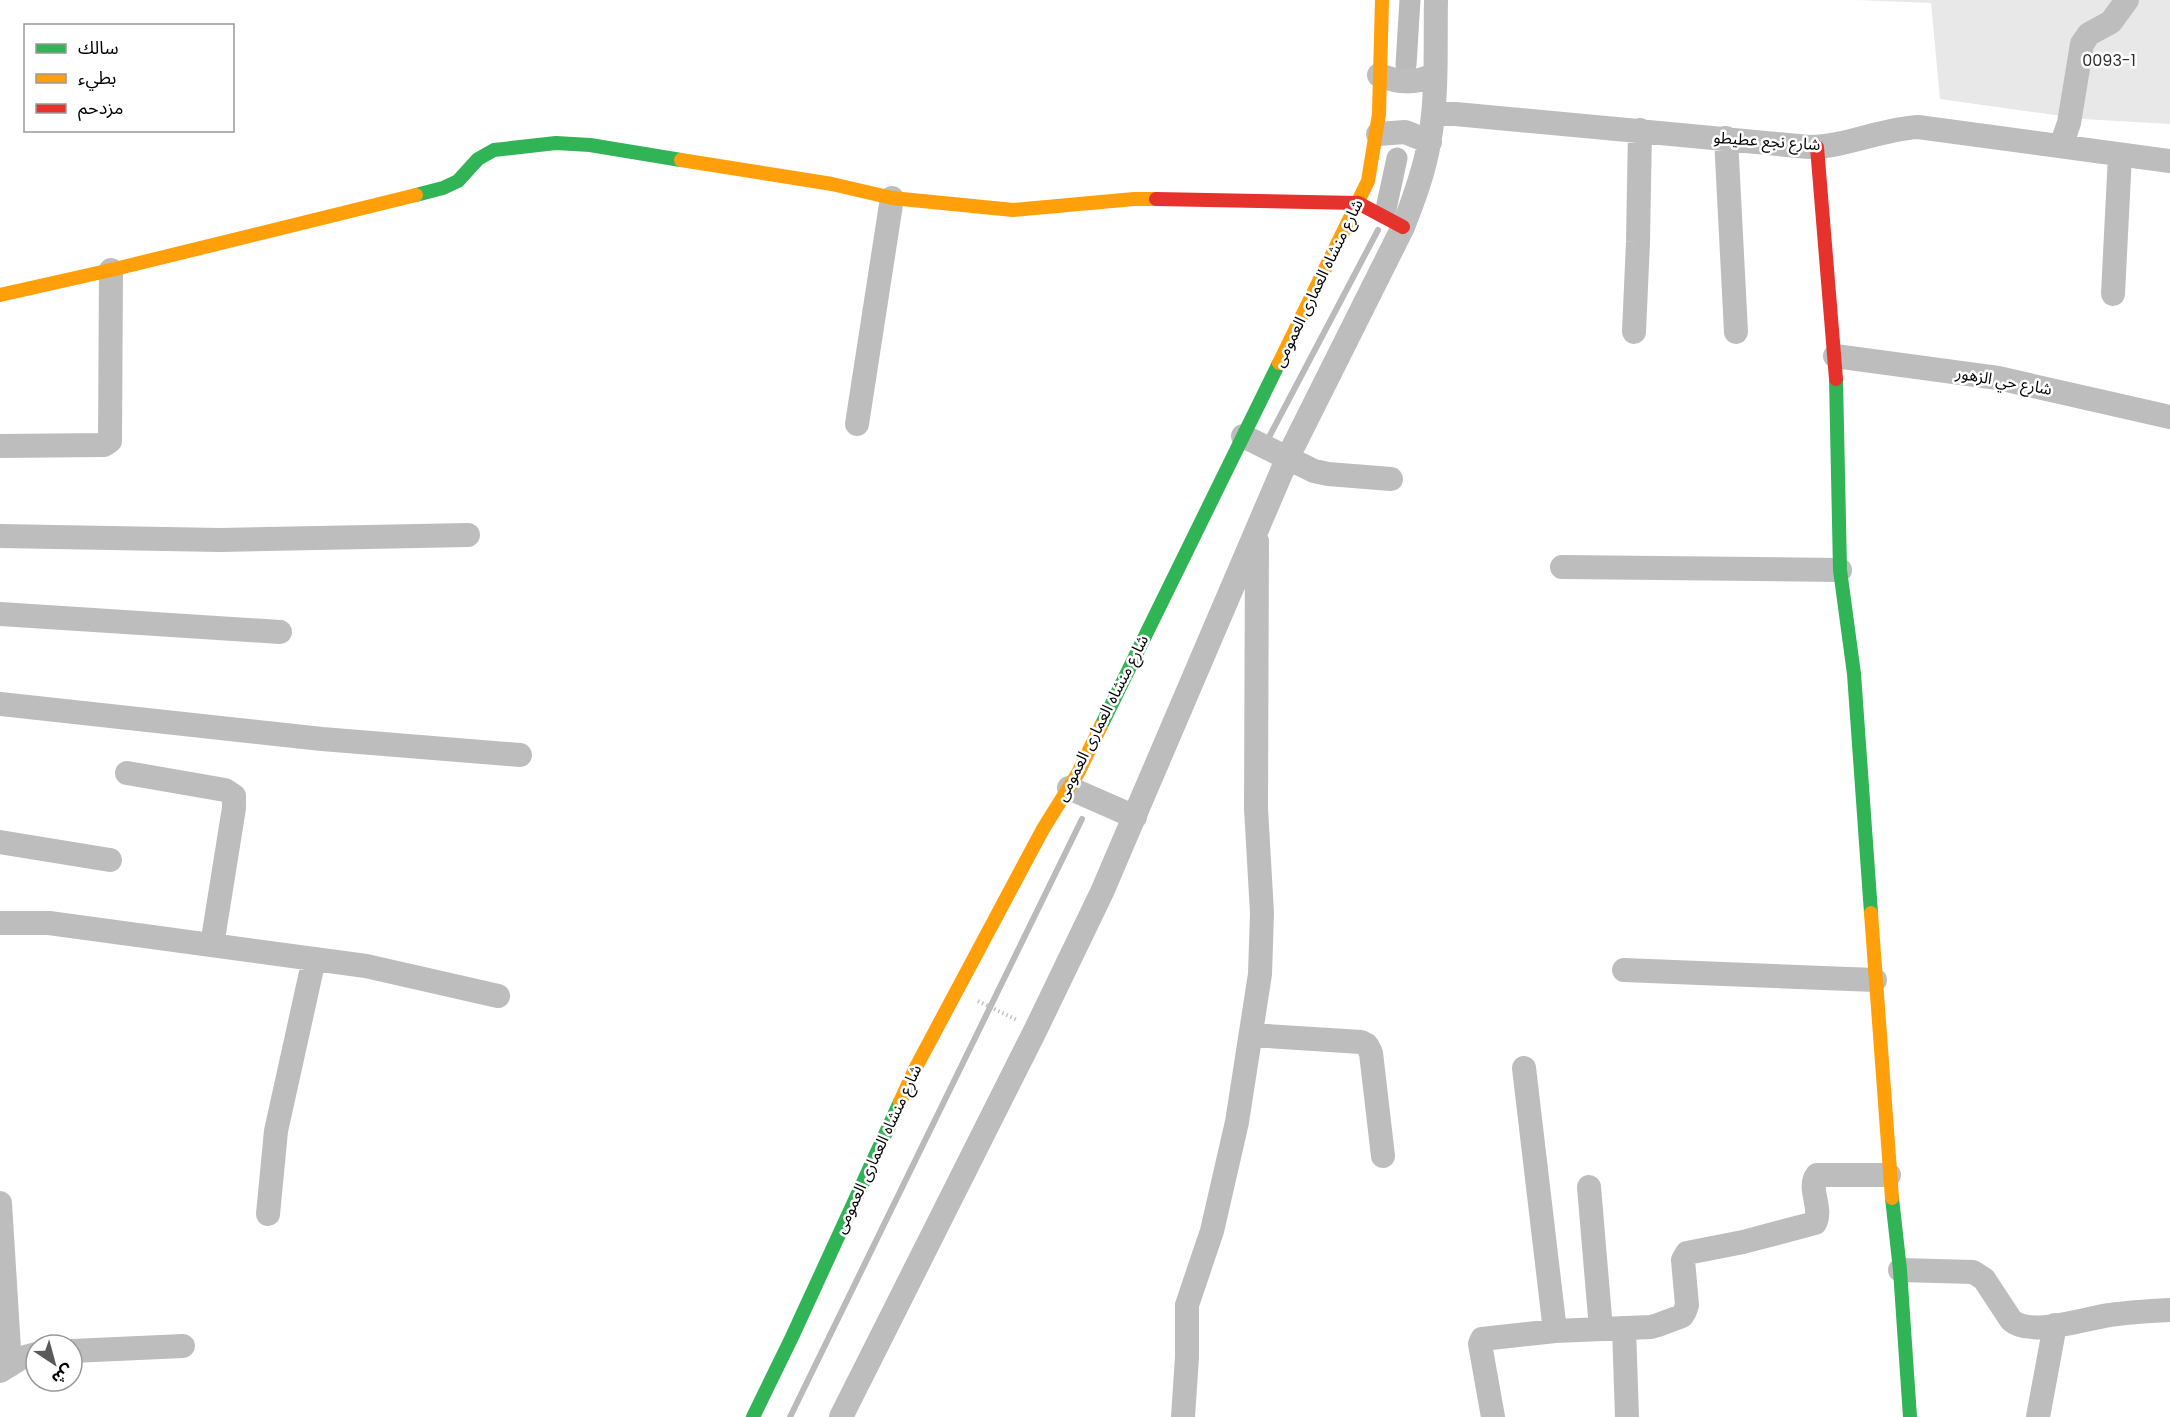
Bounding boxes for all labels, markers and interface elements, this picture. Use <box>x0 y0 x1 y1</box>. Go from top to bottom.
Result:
legend <box>24 24 234 132</box>
text: سالك <box>78 35 119 60</box>
park label: 0093-1 <box>2082 49 2136 72</box>
text: بطيء <box>78 65 116 91</box>
text: مزدحم <box>78 95 123 121</box>
street label: شارع نجع عطيطو <box>1713 126 1821 157</box>
street label: شارع منشاه العمارى العمومى <box>1267 195 1370 371</box>
street label: شارع حي الزهور <box>1953 361 2054 402</box>
street label: شارع منشاه العمارى العمومى <box>1050 631 1155 806</box>
street label: شارع منشاه العمارى العمومى <box>829 1061 928 1238</box>
north arrow <box>24 1333 84 1393</box>
text: ش <box>47 1359 78 1391</box>

